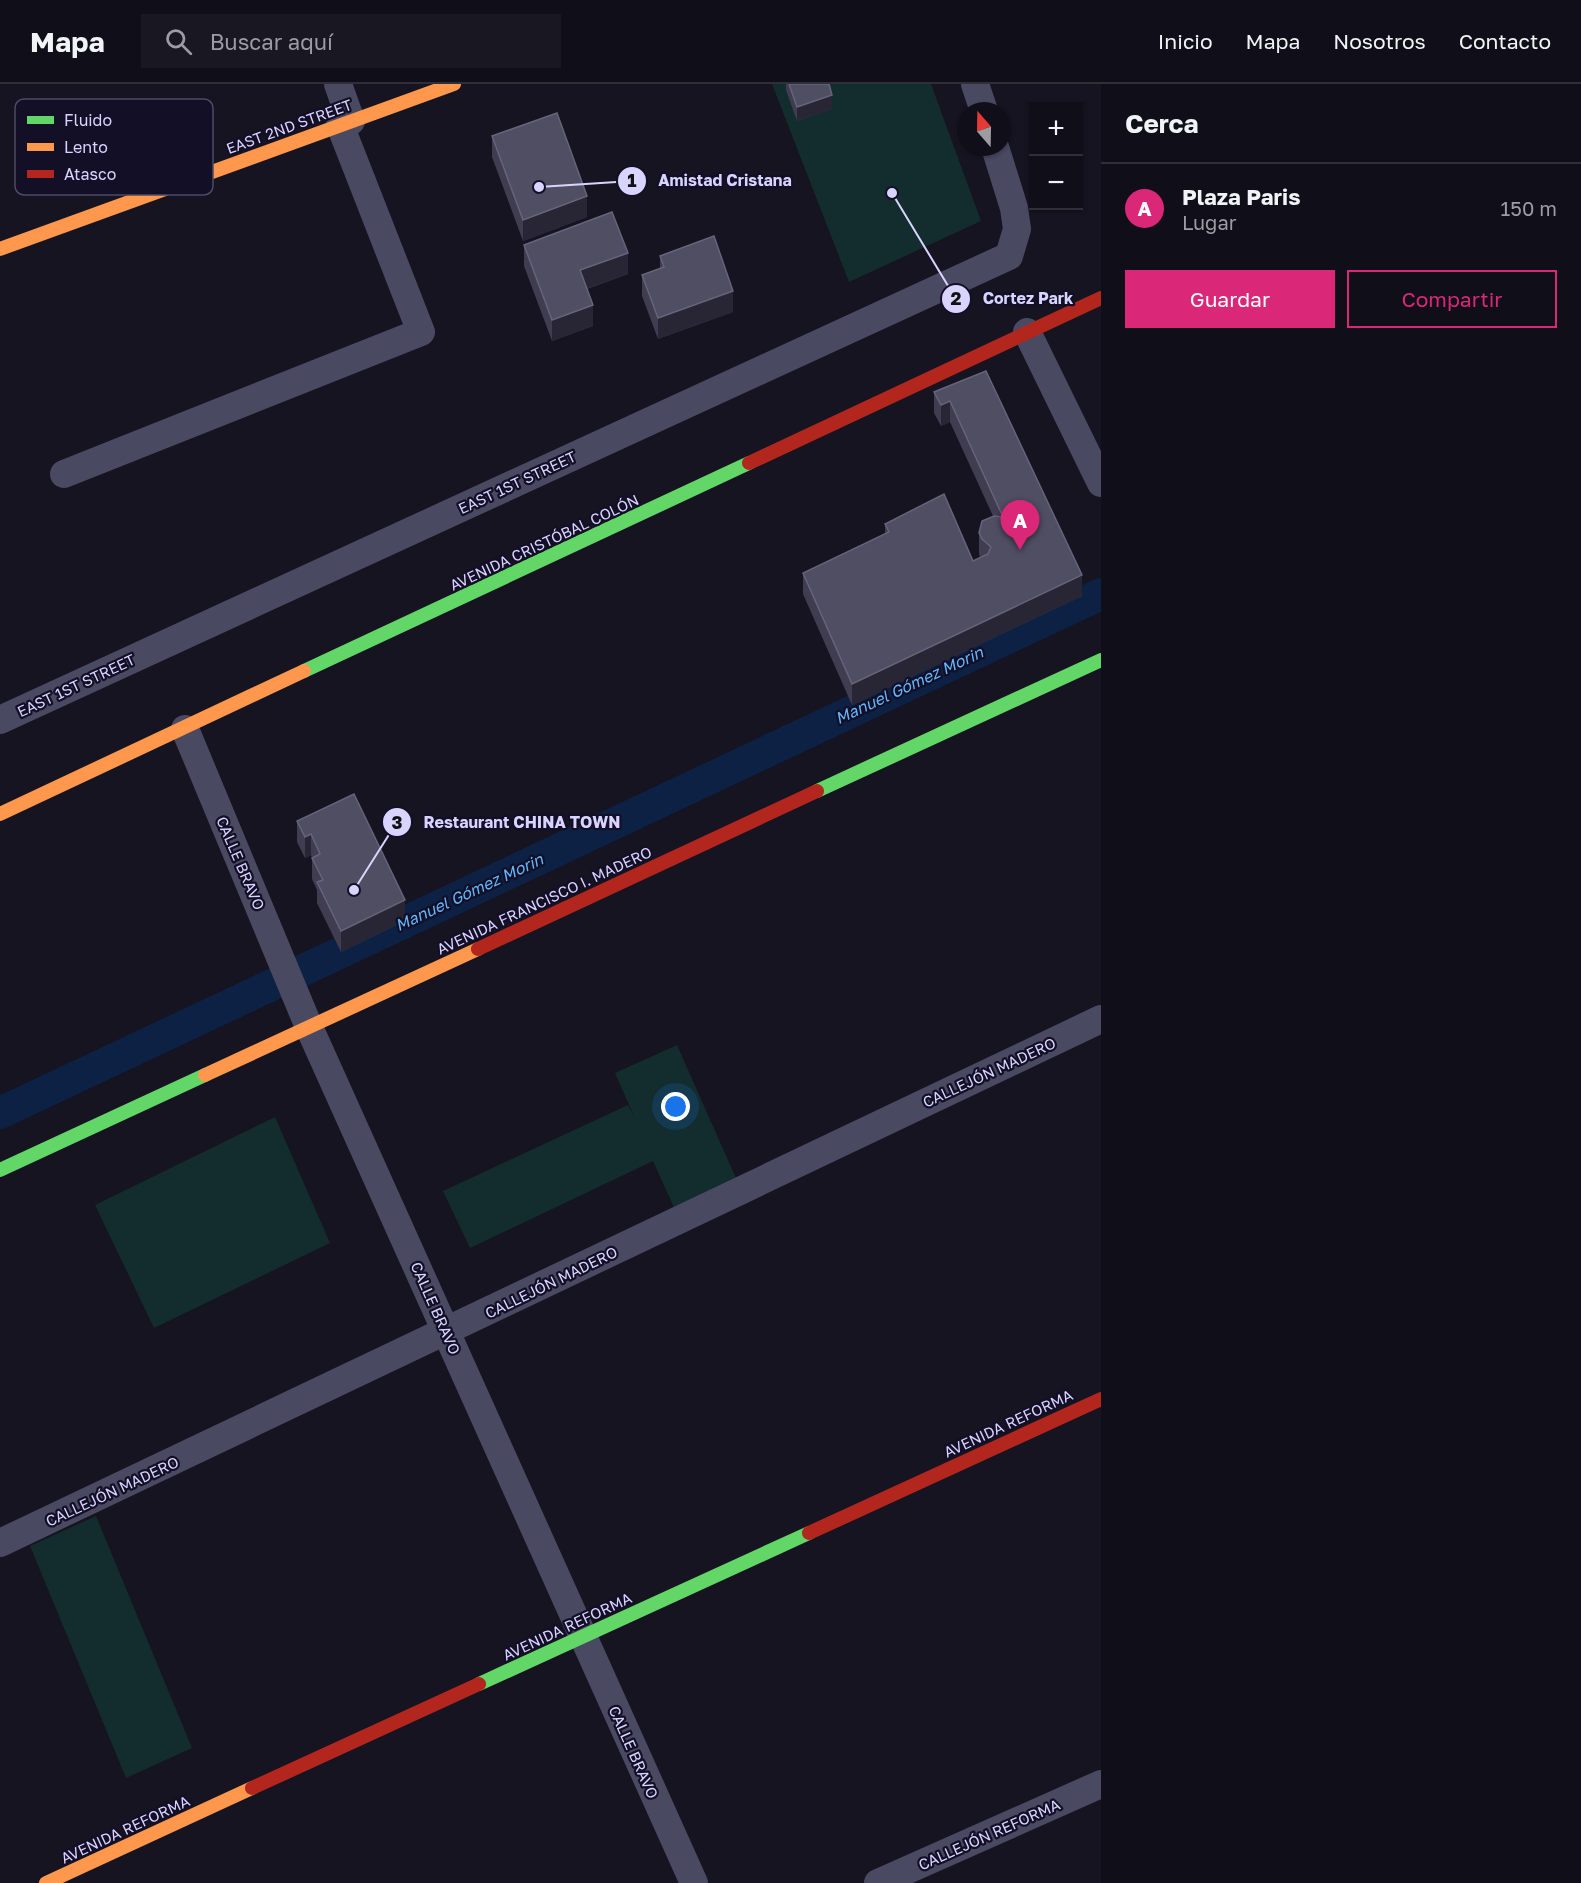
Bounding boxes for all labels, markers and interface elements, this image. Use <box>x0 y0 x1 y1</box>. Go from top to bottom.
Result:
search box <box>141 14 561 68</box>
text: Mapa <box>30 25 105 58</box>
icon: search <box>162 25 195 58</box>
text: Buscar aquí <box>210 28 333 55</box>
text: Inicio <box>1158 28 1213 54</box>
text: Mapa <box>1246 28 1300 54</box>
text: Nosotros <box>1333 28 1426 54</box>
text: Contacto <box>1459 28 1551 54</box>
street label: EAST 2ND STREET <box>224 95 354 157</box>
legend <box>15 99 213 195</box>
north arrow <box>957 102 1011 156</box>
map controls <box>1029 102 1083 210</box>
button: + <box>1029 102 1083 156</box>
text: Cerca <box>1125 108 1199 139</box>
text: Fluido <box>64 110 112 130</box>
text: Lento <box>64 137 108 157</box>
button: − <box>1029 156 1083 210</box>
text: Atasco <box>64 164 116 184</box>
callout: Amistad Cristana <box>617 164 804 198</box>
text: 1 <box>627 169 637 191</box>
text: Amistad Cristana <box>658 170 792 190</box>
text: Plaza Paris <box>1182 183 1300 210</box>
text: A <box>1137 196 1152 220</box>
text: 150 m <box>1501 196 1557 220</box>
text: Lugar <box>1182 210 1237 234</box>
button: Guardar <box>1125 270 1335 328</box>
button: Compartir <box>1347 270 1557 328</box>
callout: Cortez Park <box>941 282 1086 316</box>
text: 2 <box>951 287 962 309</box>
text: Cortez Park <box>983 288 1074 308</box>
street label: EAST 1ST STREET <box>455 447 579 517</box>
street label: AVENIDA CRISTÓBAL COLÓN <box>447 490 641 594</box>
pin: A <box>1000 500 1040 550</box>
water label: Manuel Gómez Morin <box>832 641 987 728</box>
street label: EAST 1ST STREET <box>14 650 138 720</box>
callout: Restaurant CHINA TOWN <box>382 805 632 839</box>
text: 3 <box>392 811 403 833</box>
text: Restaurant CHINA TOWN <box>424 812 620 832</box>
street label: CALLE BRAVO <box>213 814 269 912</box>
street label: AVENIDA FRANCISCO I. MADERO <box>434 842 654 958</box>
water label: Manuel Gómez Morin <box>392 848 547 935</box>
street label: CALLEJÓN MADERO <box>920 1033 1058 1111</box>
your location <box>661 1092 690 1121</box>
street label: CALLEJÓN MADERO <box>482 1242 620 1322</box>
street label: CALLE BRAVO <box>407 1259 465 1357</box>
street label: AVENIDA REFORMA <box>941 1385 1075 1461</box>
street label: CALLEJÓN MADERO <box>43 1452 181 1530</box>
street label: AVENIDA REFORMA <box>500 1588 634 1664</box>
street label: CALLE BRAVO <box>605 1703 663 1801</box>
street label: AVENIDA REFORMA <box>58 1791 192 1867</box>
street label: CALLEJÓN REFORMA <box>915 1795 1063 1873</box>

